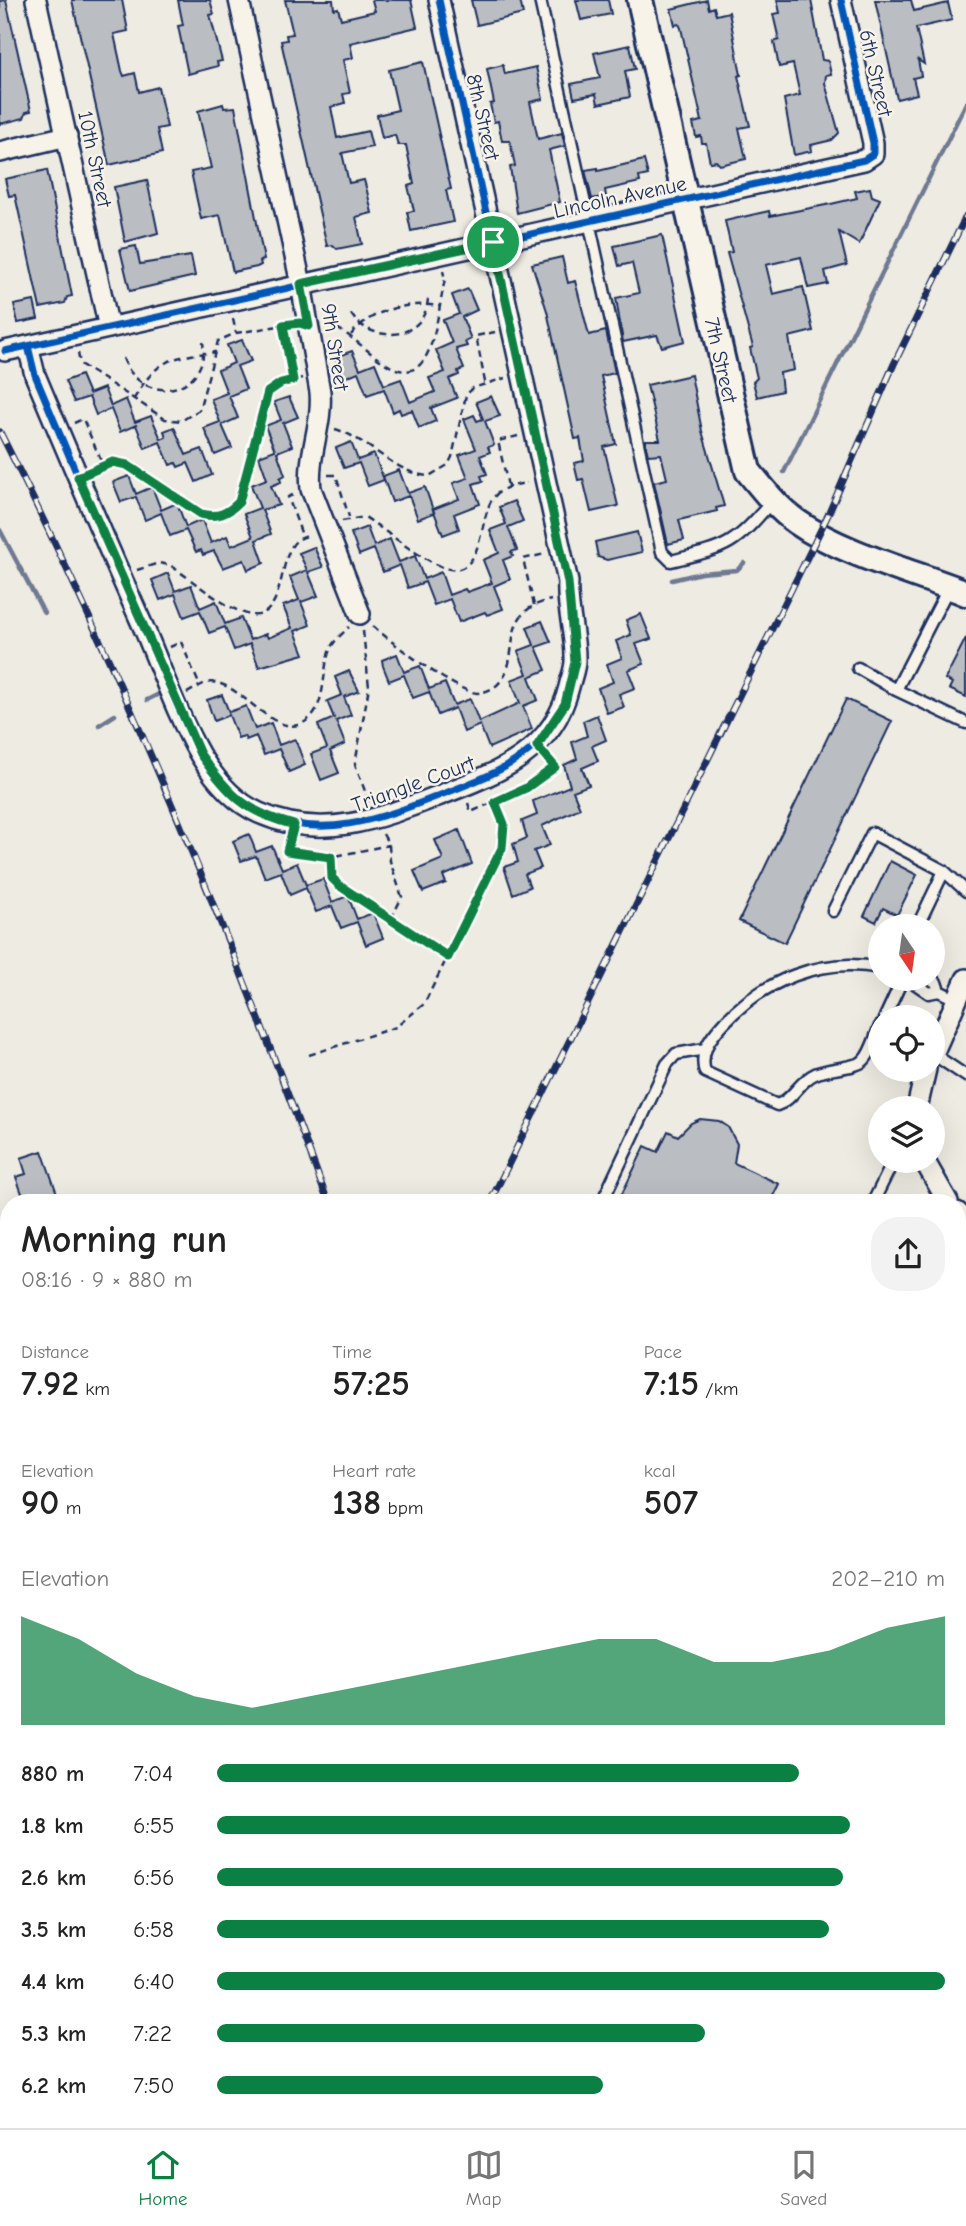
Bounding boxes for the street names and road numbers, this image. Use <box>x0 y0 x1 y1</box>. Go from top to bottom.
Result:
street label: 6th Street <box>854 27 898 120</box>
street label: 8th Street <box>461 72 505 163</box>
street label: 10th Street <box>73 109 117 210</box>
street label: Lincoln Avenue <box>551 171 689 223</box>
street label: 9th Street <box>316 302 354 393</box>
street label: 7th Street <box>700 315 743 406</box>
street label: Triangle Court <box>348 750 479 817</box>

